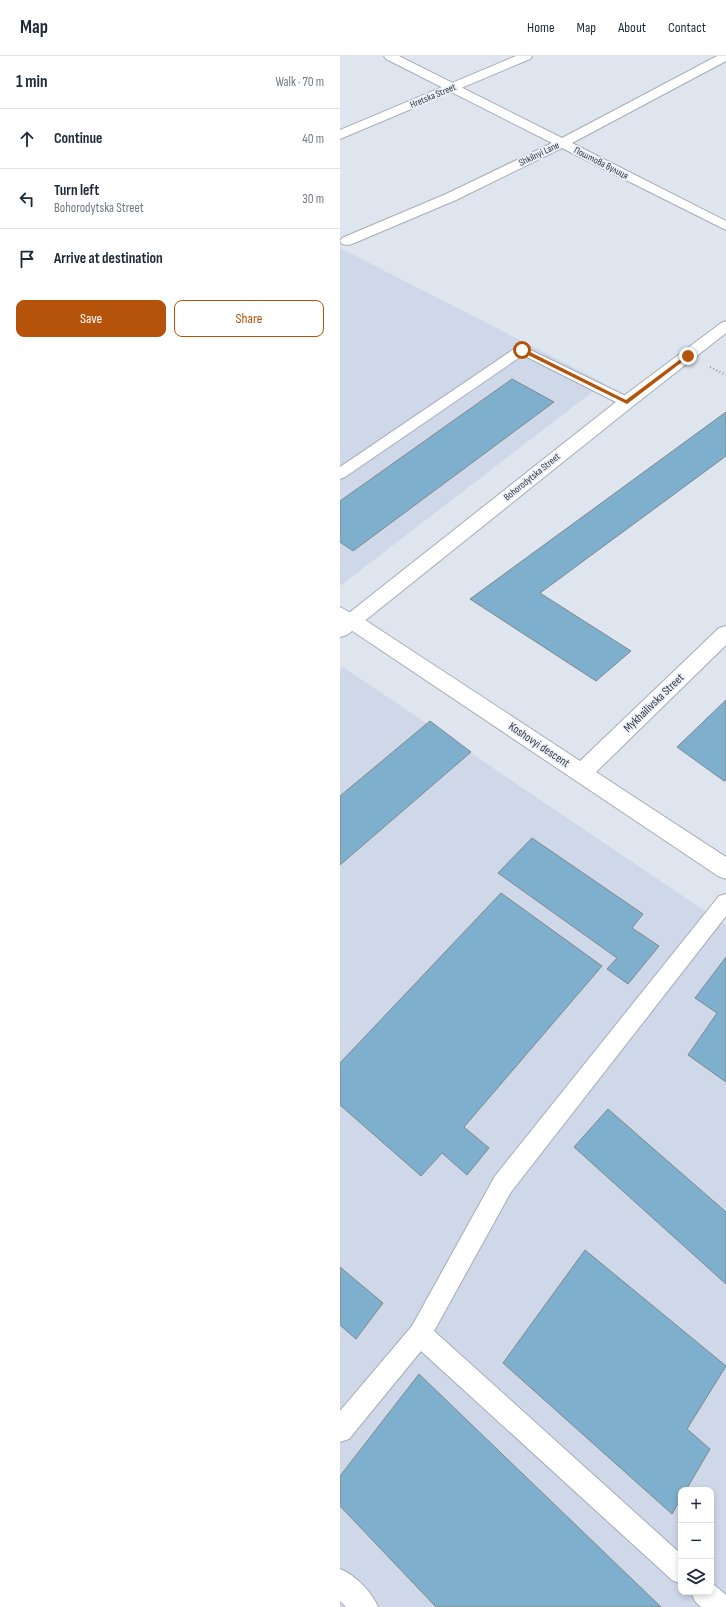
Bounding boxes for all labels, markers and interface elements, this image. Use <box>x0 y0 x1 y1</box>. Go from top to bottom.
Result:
text: Map <box>20 16 48 39</box>
text: Home <box>527 19 555 36</box>
text: Map <box>577 19 596 36</box>
text: About <box>618 19 646 36</box>
text: Contact <box>668 19 706 36</box>
text: 1 min <box>16 72 48 92</box>
text: Walk · 70 m <box>275 74 324 90</box>
street label: Hretska Street <box>408 81 458 111</box>
icon: ahead <box>16 128 38 150</box>
text: Continue <box>54 129 103 148</box>
text: 40 m <box>302 131 324 147</box>
street label: Shkilnyi Lane <box>517 139 561 169</box>
street label: Поштова вулиця <box>572 144 630 182</box>
text: Turn left <box>54 181 99 200</box>
icon: left <box>16 188 38 210</box>
text: 30 m <box>302 191 324 207</box>
text: Bohorodytska Street <box>54 200 144 216</box>
icon: arrive <box>16 248 38 270</box>
text: Arrive at destination <box>54 249 163 268</box>
button: Save <box>16 300 166 337</box>
button: Share <box>174 300 324 337</box>
route start <box>513 341 531 359</box>
route end <box>679 347 697 365</box>
street label: Bohorodytska Street <box>501 451 563 503</box>
street label: Mykhailivska Street <box>621 670 688 736</box>
street label: Koshovyi descent <box>506 719 573 771</box>
map controls <box>678 1487 714 1595</box>
button: + <box>678 1487 714 1523</box>
button: − <box>678 1523 714 1559</box>
button: layers <box>678 1559 714 1595</box>

